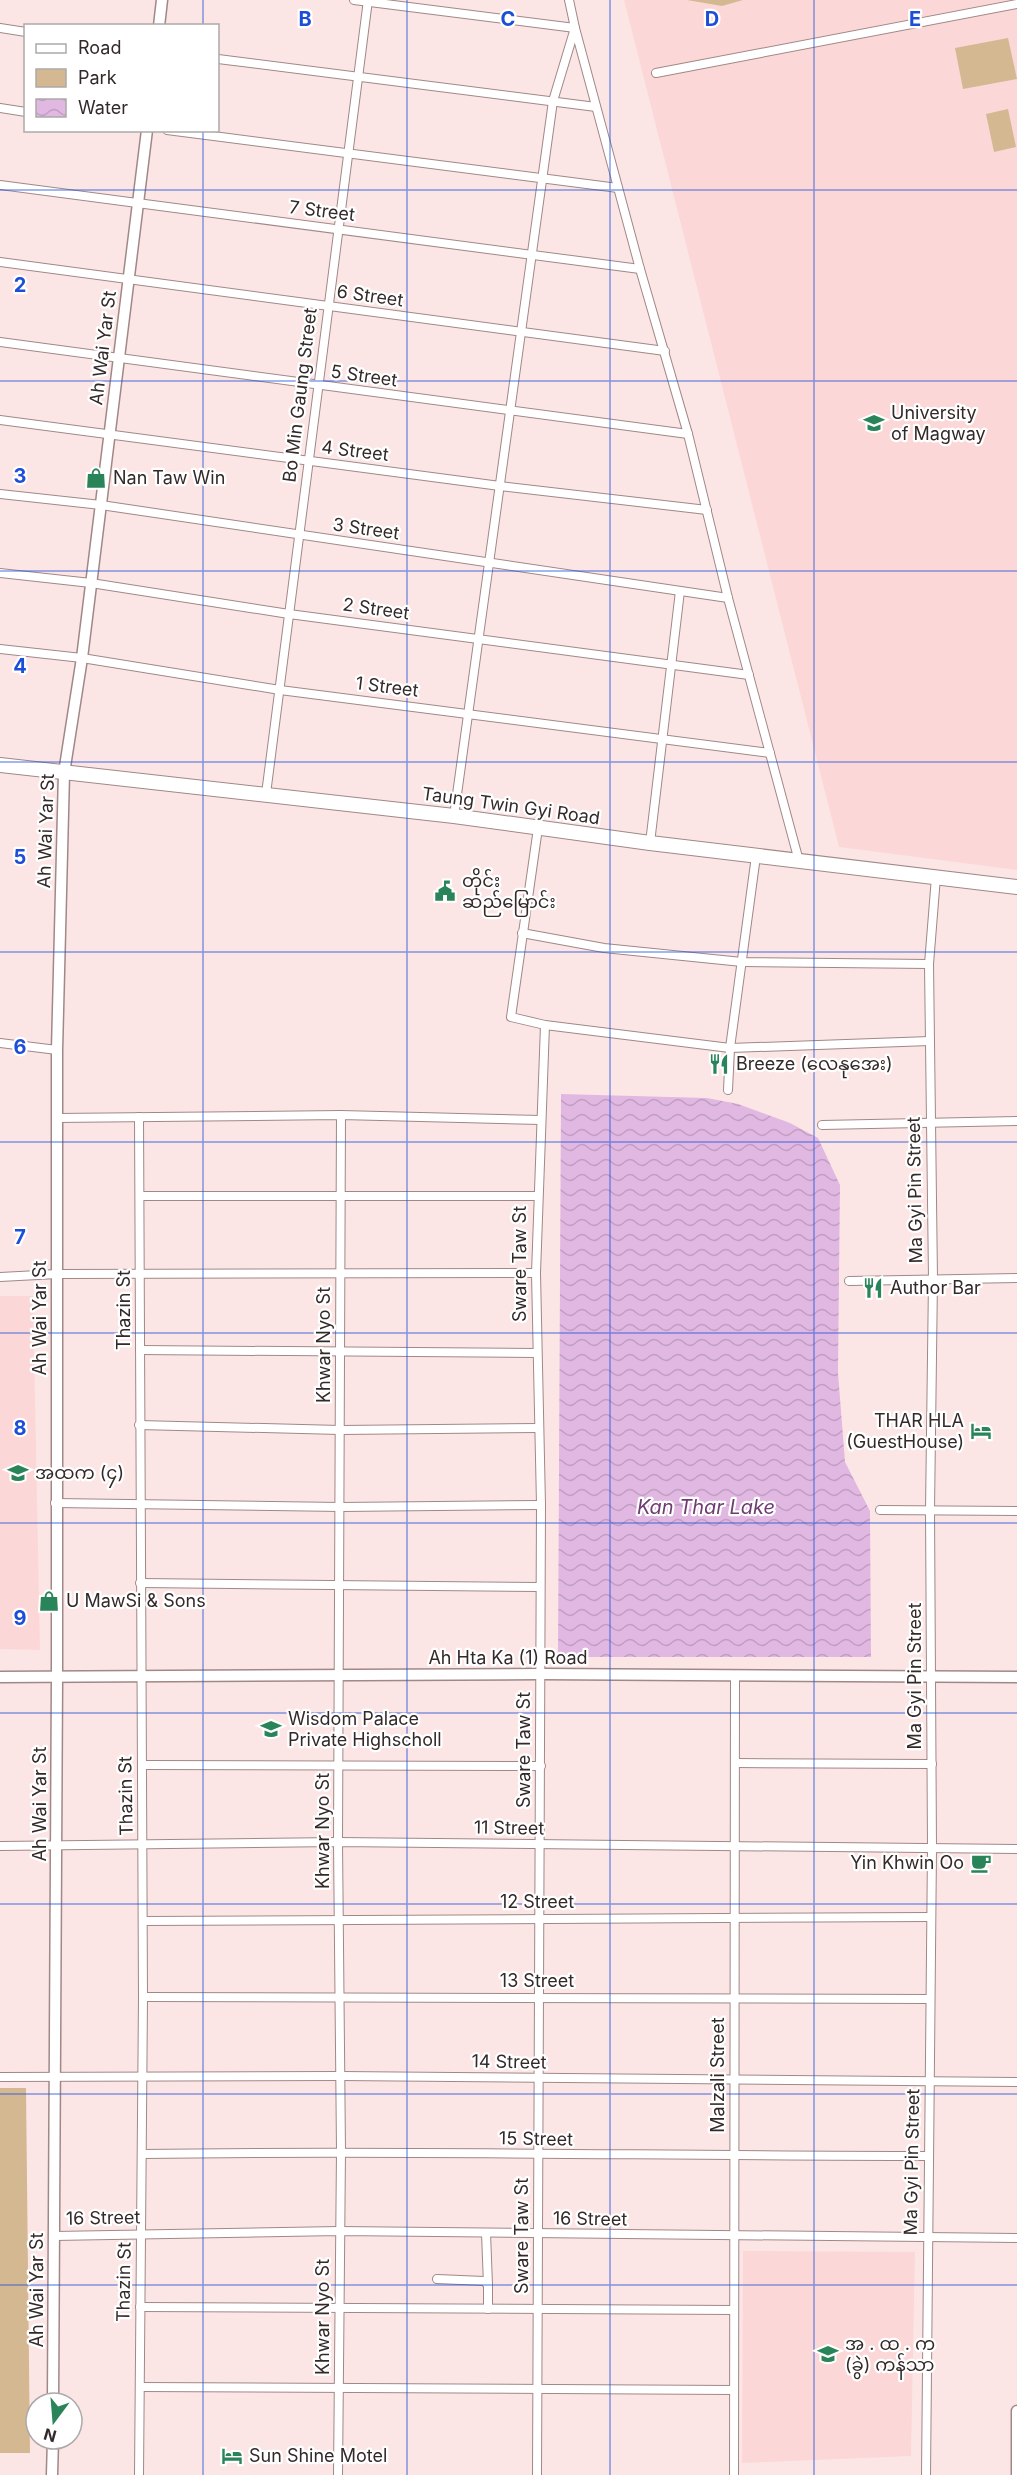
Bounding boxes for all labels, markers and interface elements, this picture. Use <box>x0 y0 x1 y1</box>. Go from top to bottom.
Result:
text: B <box>298 7 312 31</box>
text: C <box>501 7 515 31</box>
text: D <box>705 7 719 31</box>
text: E <box>909 7 921 31</box>
legend <box>24 24 219 132</box>
text: Road <box>78 37 121 58</box>
text: Park <box>78 67 117 88</box>
text: Water <box>78 97 128 118</box>
street label: 7 Street <box>288 196 356 225</box>
text: 2 <box>14 273 26 297</box>
street label: 6 Street <box>335 280 405 311</box>
street label: Ah Wai Yar St <box>85 290 120 406</box>
street label: Bo Min Gaung Street <box>278 306 321 483</box>
street label: 5 Street <box>330 360 399 391</box>
place label: University of Magway <box>891 402 986 444</box>
school or university icon: University of Magway <box>862 411 886 435</box>
street label: 4 Street <box>320 436 390 465</box>
text: 3 <box>14 464 26 488</box>
shop icon: Nan Taw Win <box>84 466 108 490</box>
place label: Nan Taw Win <box>113 467 225 488</box>
street label: 3 Street <box>331 513 401 544</box>
street label: 2 Street <box>342 593 411 624</box>
text: 4 <box>13 654 27 678</box>
street label: 1 Street <box>354 672 420 701</box>
street label: Ah Wai Yar St <box>33 773 58 889</box>
street label: Taung Twin Gyi Road <box>421 783 601 828</box>
text: 5 <box>14 845 26 869</box>
place label: တိုင်း ဆည်မြောင်း <box>462 867 556 917</box>
public building icon: တိုင်း ဆည်မြောင်း <box>433 879 457 903</box>
text: 6 <box>14 1035 27 1059</box>
restaurant icon: Breeze (လေနုအေး) <box>707 1052 731 1076</box>
place label: Breeze (လေနုအေး) <box>736 1053 893 1079</box>
street label: Ma Gyi Pin Street <box>903 1116 926 1264</box>
street label: Sware Taw St <box>509 1206 530 1322</box>
text: 7 <box>14 1225 26 1249</box>
street label: Ah Wai Yar St <box>29 1260 50 1375</box>
street label: Thazin St <box>113 1270 134 1350</box>
restaurant icon: Author Bar <box>861 1276 885 1300</box>
place label: Author Bar <box>890 1277 981 1298</box>
street label: Khwar Nyo St <box>313 1287 334 1403</box>
place label: THAR HLA (GuestHouse) <box>846 1410 964 1452</box>
text: 8 <box>13 1416 27 1440</box>
hotel icon: THAR HLA (GuestHouse) <box>969 1419 993 1443</box>
school or university icon: အထက (၄) <box>6 1461 30 1485</box>
place label: အထက (၄) <box>35 1462 124 1488</box>
water label: Kan Thar Lake <box>637 1495 775 1519</box>
shop icon: U MawSi & Sons <box>37 1589 61 1613</box>
place label: U MawSi & Sons <box>66 1590 206 1611</box>
street label: Ma Gyi Pin Street <box>904 1603 925 1749</box>
text: 9 <box>14 1606 27 1630</box>
street label: Ah Hta Ka (1) Road <box>428 1647 588 1668</box>
street label: Sware Taw St <box>513 1692 534 1808</box>
place label: Wisdom Palace Private Highscholl <box>288 1708 442 1750</box>
school or university icon: Wisdom Palace Private Highscholl <box>259 1717 283 1741</box>
street label: Ah Wai Yar St <box>29 1746 50 1861</box>
street label: Thazin St <box>114 1756 137 1836</box>
street label: Khwar Nyo St <box>312 1773 333 1889</box>
street label: 11 Street <box>474 1816 545 1839</box>
cafe icon: Yin Khwin Oo <box>969 1851 993 1875</box>
place label: Yin Khwin Oo <box>850 1852 964 1873</box>
street label: 12 Street <box>500 1891 574 1912</box>
street label: 13 Street <box>500 1970 574 1991</box>
street label: Malzali Street <box>707 2017 728 2133</box>
street label: 14 Street <box>471 2050 547 2073</box>
street label: Ma Gyi Pin Street <box>900 2088 923 2236</box>
street label: 15 Street <box>499 2127 573 2150</box>
street label: Sware Taw St <box>511 2178 532 2294</box>
street label: 16 Street <box>66 2206 140 2229</box>
street label: 16 Street <box>553 2207 627 2230</box>
street label: Ah Wai Yar St <box>26 2232 47 2347</box>
street label: Thazin St <box>112 2242 135 2322</box>
street label: Khwar Nyo St <box>312 2259 333 2375</box>
place label: အ . ထ . က (ခွဲ) ကန်သာ <box>845 2333 935 2380</box>
school or university icon: အ . ထ . က (ခွဲ) ကန်သာ <box>816 2342 840 2366</box>
north arrow <box>24 2391 84 2451</box>
text: N <box>41 2424 58 2447</box>
hotel icon: Sun Shine Motel <box>220 2444 244 2468</box>
place label: Sun Shine Motel <box>249 2445 387 2466</box>

